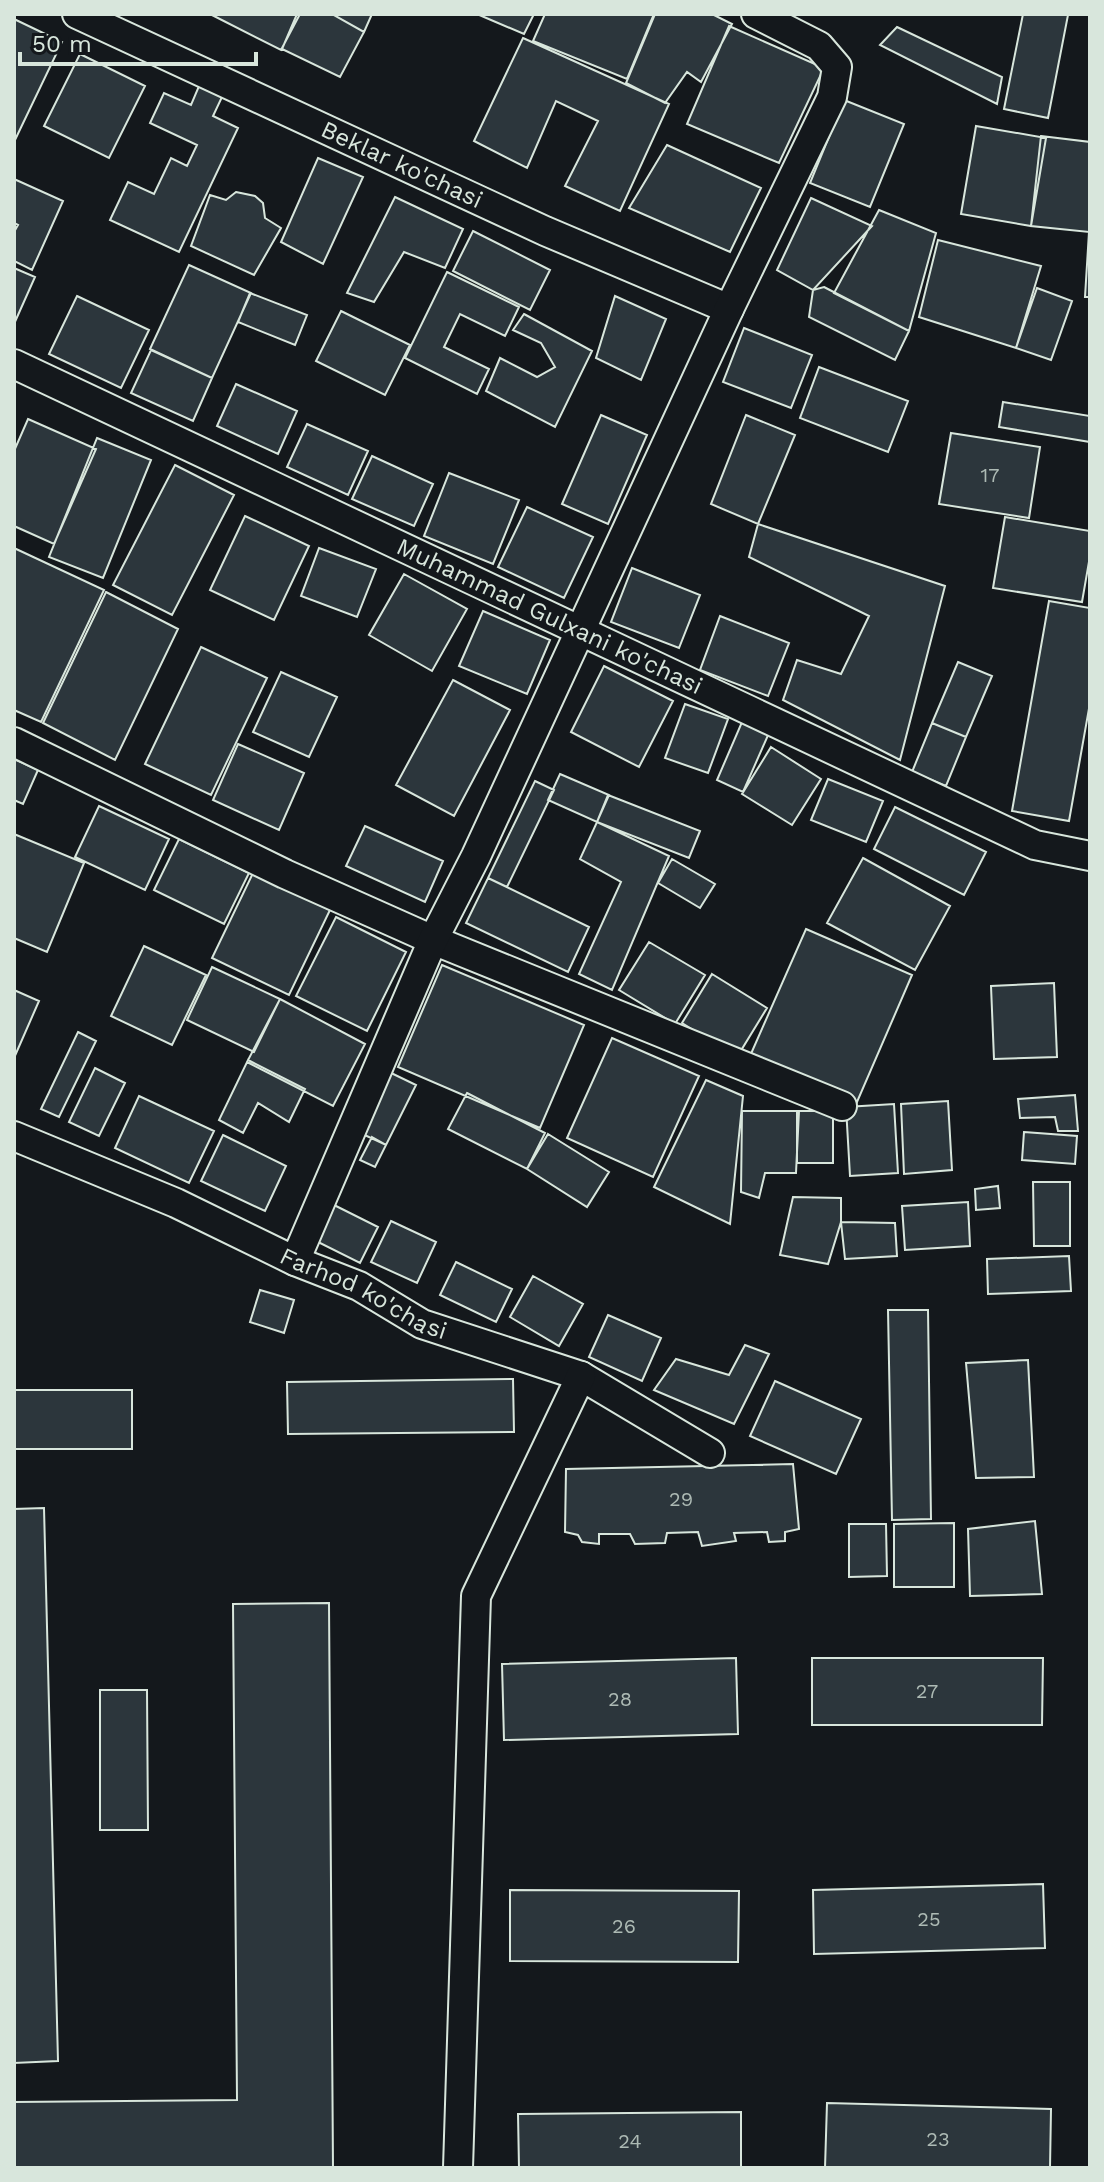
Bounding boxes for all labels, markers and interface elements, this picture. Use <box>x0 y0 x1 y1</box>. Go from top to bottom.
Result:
scale bar <box>20 16 256 66</box>
text: 50 m <box>32 30 92 58</box>
street label: Beklar ko'chasi <box>317 115 487 214</box>
house number: 17 <box>980 463 1000 487</box>
street label: Muhammad Gulxani ko'chasi <box>392 532 707 700</box>
street label: Farhod ko'chasi <box>275 1242 450 1345</box>
house number: 29 <box>669 1487 693 1511</box>
house number: 27 <box>916 1679 938 1703</box>
house number: 28 <box>608 1687 632 1711</box>
house number: 25 <box>917 1907 941 1931</box>
house number: 26 <box>612 1914 636 1938</box>
house number: 23 <box>926 2127 950 2151</box>
house number: 24 <box>618 2129 642 2153</box>

